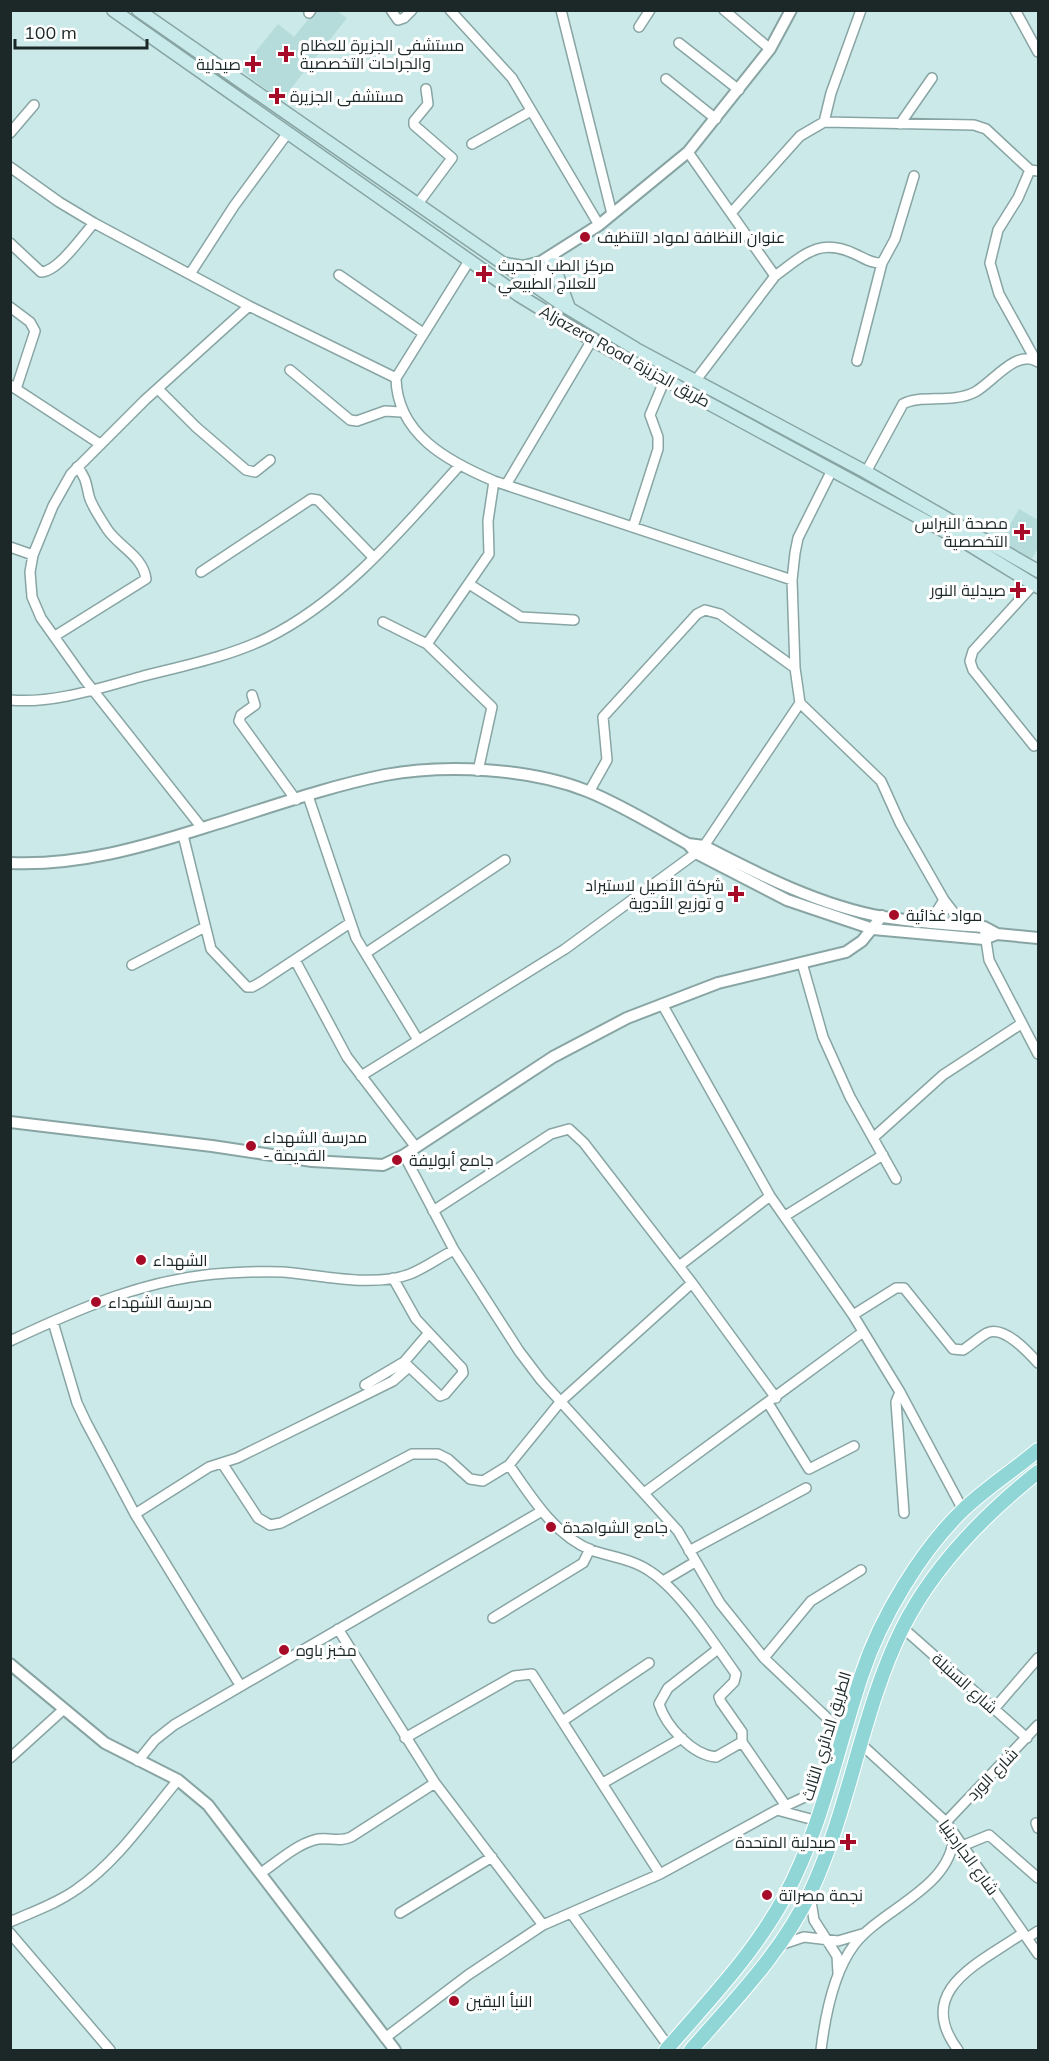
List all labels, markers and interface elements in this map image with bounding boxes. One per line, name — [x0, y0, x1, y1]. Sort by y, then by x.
scale bar — [15, 12, 147, 50]
text: 100 m — [24, 21, 77, 44]
place label: مستشفى الجزيرة للعظام والجراحات التخصصية — [300, 35, 464, 73]
marker: مستشفى الجزيرة للعظام والجراحات التخصصية — [277, 45, 295, 63]
place label: صيدلية — [196, 54, 241, 74]
marker: صيدلية — [246, 57, 260, 71]
place label: مستشفى الجزيرة — [290, 86, 404, 107]
marker: مستشفى الجزيرة — [268, 87, 286, 105]
place label: عنوان النظافة لمواد التنظيف — [597, 227, 785, 248]
marker: عنوان النظافة لمواد التنظيف — [578, 230, 592, 244]
place label: مركز الطب الحديث للعلاج الطبيعي — [498, 255, 614, 297]
marker: مركز الطب الحديث للعلاج الطبيعي — [475, 265, 493, 283]
street label: Aljazera Road طريق الجزيزة — [536, 301, 714, 412]
place label: مصحة النبراس التخصصية — [914, 513, 1008, 551]
marker: مصحة النبراس التخصصية — [1013, 523, 1031, 541]
place label: صيدلية النور — [929, 580, 1006, 600]
marker: صيدلية النور — [1011, 583, 1025, 597]
place label: شركة الأصيل لاستيراد و توزيع الأدوية — [585, 875, 724, 915]
marker: شركة الأصيل لاستيراد و توزيع الأدوية — [729, 887, 743, 901]
place label: مواد غذائية — [906, 905, 982, 925]
marker: مواد غذائية — [887, 908, 901, 922]
place label: مدرسة الشهداء - القديمة — [263, 1127, 367, 1165]
marker: مدرسة الشهداء - القديمة — [244, 1139, 258, 1153]
place label: جامع أبوليفة — [409, 1150, 494, 1172]
marker: جامع أبوليفة — [390, 1153, 404, 1167]
place label: الشهداء — [153, 1250, 208, 1271]
marker: الشهداء — [134, 1253, 148, 1267]
place label: مدرسة الشهداء — [108, 1292, 212, 1313]
marker: مدرسة الشهداء — [89, 1295, 103, 1309]
place label: جامع الشواهدة — [563, 1517, 668, 1539]
marker: جامع الشواهدة — [544, 1520, 558, 1534]
place label: مخبز باوه — [296, 1640, 357, 1660]
marker: مخبز باوه — [277, 1643, 291, 1657]
street label: شارع السنبلة — [927, 1648, 1002, 1719]
street label: الطريق الدائري الثالث — [797, 1669, 859, 1804]
street label: شارع الورد — [962, 1744, 1023, 1806]
street label: شارع الجاردينيا — [933, 1815, 1003, 1900]
place label: صيدلية المتحدة — [735, 1832, 836, 1852]
marker: صيدلية المتحدة — [841, 1835, 855, 1849]
place label: نجمة مصراتة — [779, 1885, 863, 1905]
marker: نجمة مصراتة — [760, 1888, 774, 1902]
place label: النبأ اليقين — [466, 1991, 533, 2012]
marker: النبأ اليقين — [447, 1994, 461, 2008]

